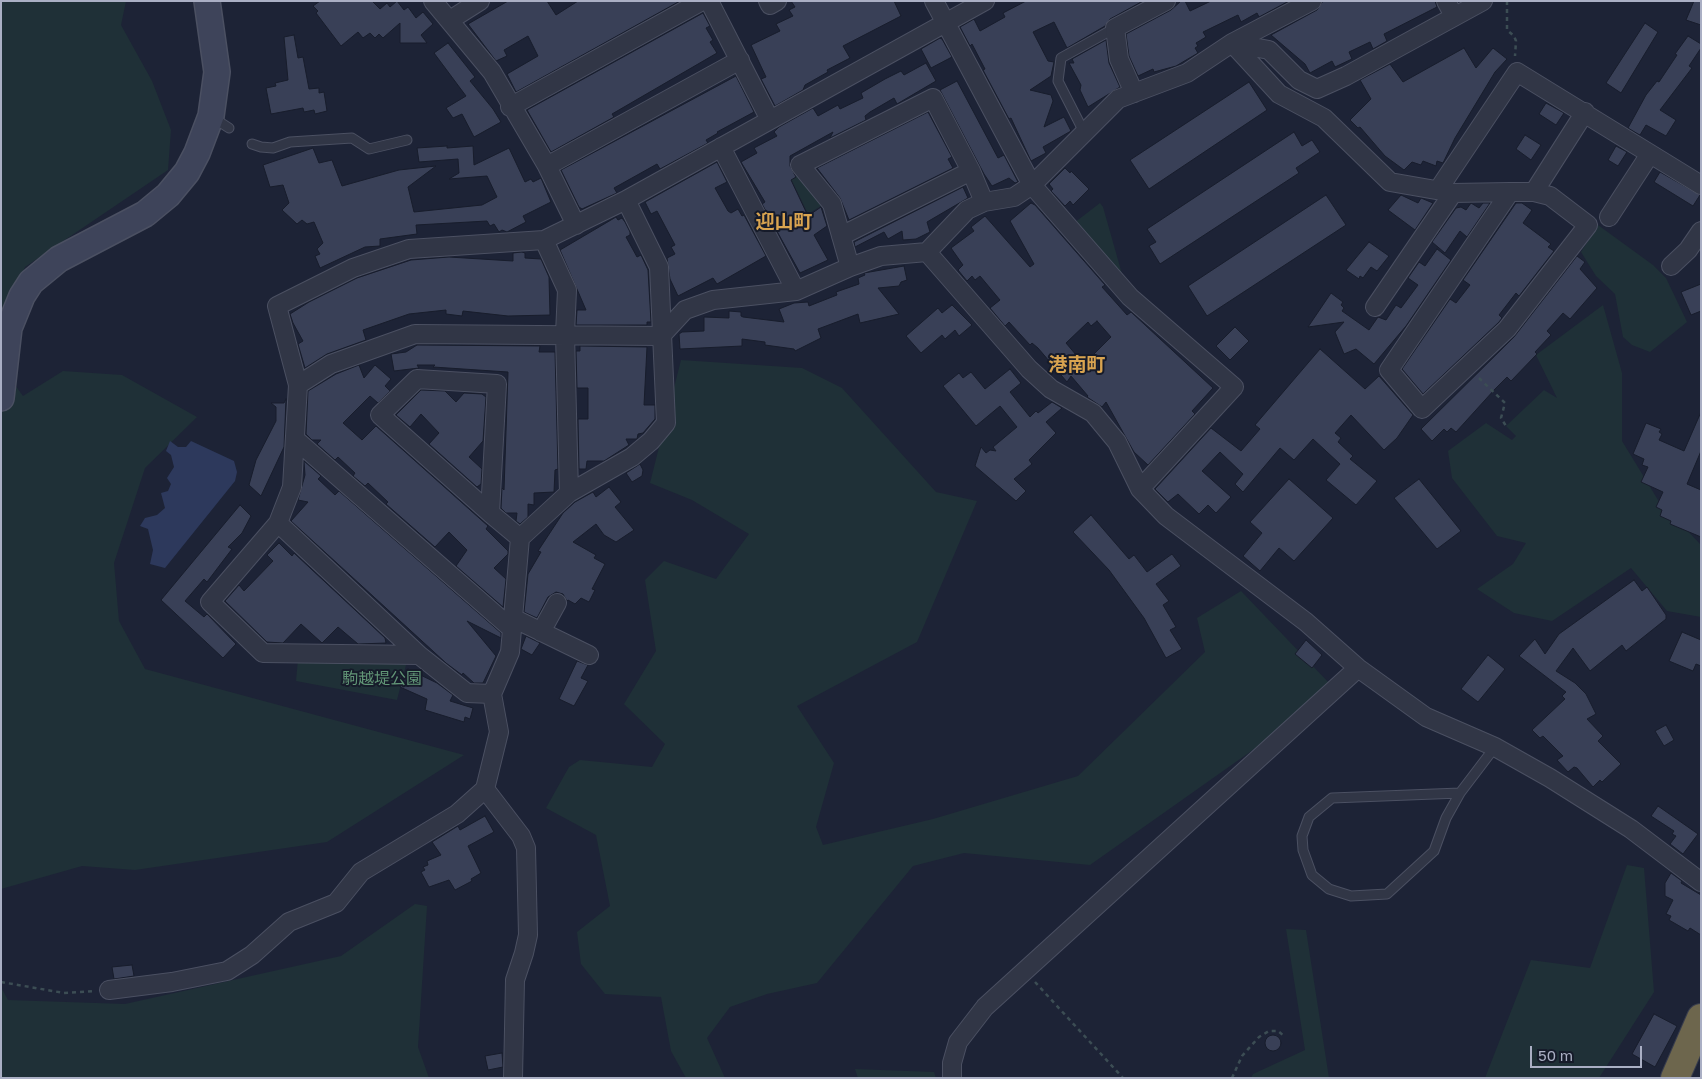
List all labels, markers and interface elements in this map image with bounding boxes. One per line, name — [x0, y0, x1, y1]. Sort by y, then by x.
district label: 迎山町 — [756, 211, 812, 233]
district label: 港南町 — [1049, 354, 1105, 376]
park label: 駒越堤公園 — [342, 669, 422, 689]
scale bar — [1532, 1036, 1644, 1068]
text: 50 m — [1538, 1046, 1573, 1064]

